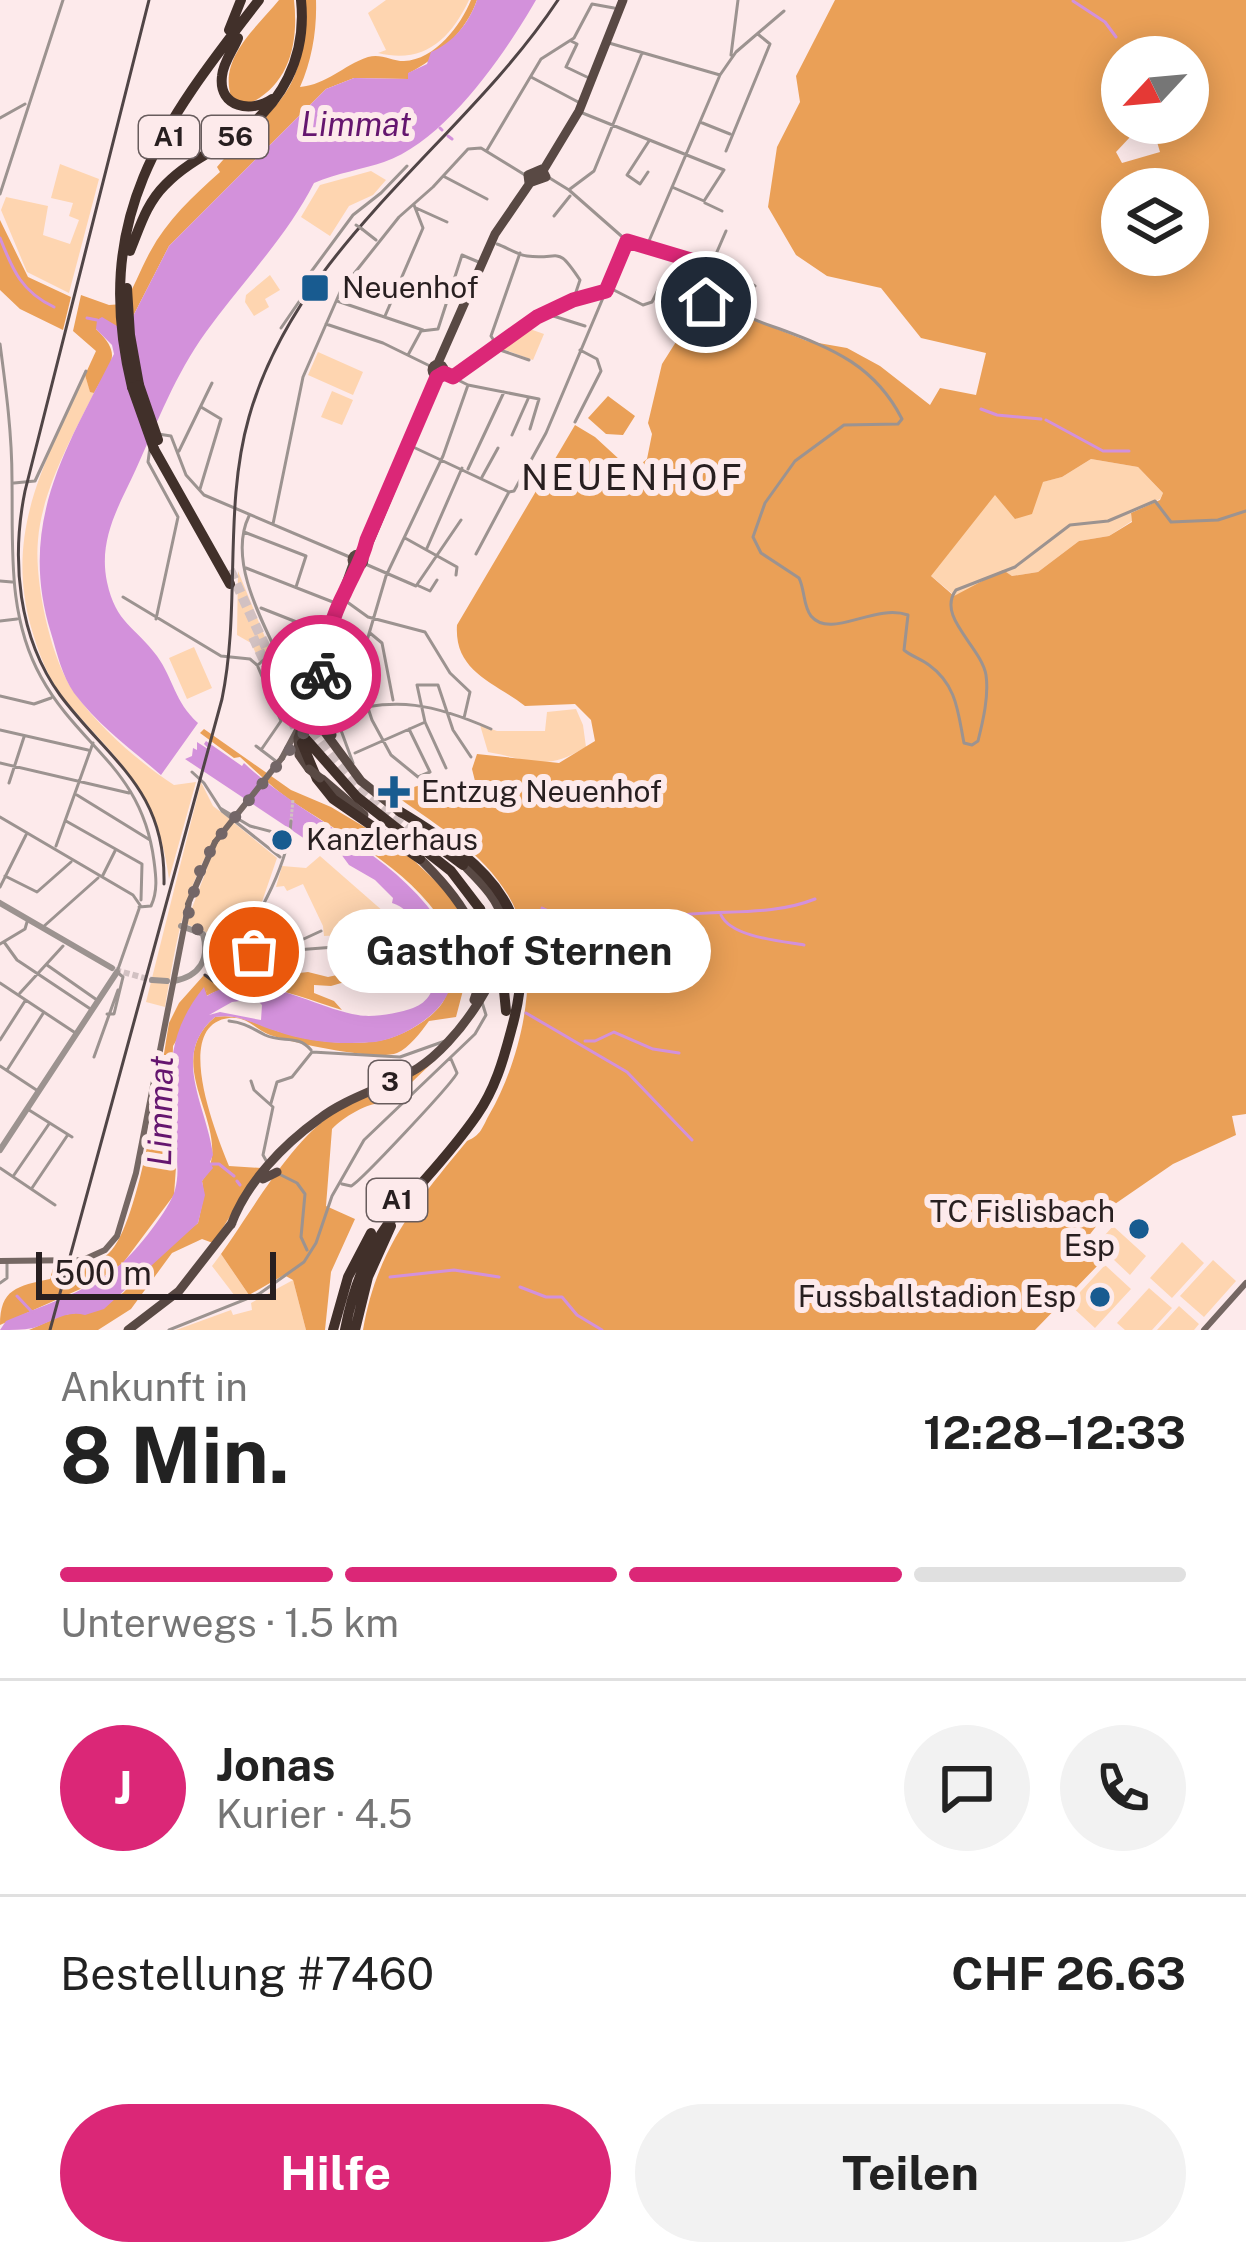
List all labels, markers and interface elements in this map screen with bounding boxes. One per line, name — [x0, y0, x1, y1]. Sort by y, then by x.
north arrow — [1101, 36, 1209, 144]
map controls — [1101, 36, 1209, 276]
water label: Limmat — [301, 105, 412, 143]
road number: A1 — [139, 116, 199, 158]
road number: 56 — [202, 116, 268, 158]
button: layers — [1101, 168, 1209, 276]
pin — [655, 251, 757, 353]
place label: Neuenhof — [342, 269, 479, 305]
icon: home — [673, 269, 739, 335]
marker: Neuenhof — [299, 272, 331, 304]
district label: NEUENHOF — [521, 456, 745, 498]
courier — [261, 615, 381, 735]
icon: bike — [288, 642, 354, 708]
place label: Entzug Neuenhof — [421, 773, 662, 809]
marker: Entzug Neuenhof — [378, 776, 410, 808]
place label: Kanzlerhaus — [306, 821, 478, 857]
marker: Kanzlerhaus — [269, 827, 295, 853]
pin — [203, 901, 305, 1003]
callout: Gasthof Sternen — [326, 910, 710, 994]
icon: bag — [221, 919, 287, 985]
text: Gasthof Sternen — [366, 928, 672, 974]
water label: Limmat — [140, 1055, 180, 1167]
road number: 3 — [369, 1061, 411, 1103]
road number: A1 — [367, 1179, 427, 1221]
place label: TC Fislisbach Esp — [930, 1193, 1115, 1263]
marker: TC Fislisbach Esp — [1126, 1216, 1152, 1242]
scale bar — [36, 1246, 276, 1299]
text: 500 m — [54, 1254, 152, 1292]
place label: Fussballstadion Esp — [798, 1278, 1076, 1314]
marker: Fussballstadion Esp — [1087, 1284, 1113, 1310]
text: Ankunft in — [60, 1364, 248, 1410]
text: 12:28–12:33 — [923, 1406, 1186, 1459]
text: 8 Min. — [60, 1409, 290, 1501]
text: Unterwegs · 1.5 km — [60, 1600, 399, 1646]
button: chat — [904, 1725, 1030, 1851]
button: phone — [1060, 1725, 1186, 1851]
text: Jonas — [216, 1738, 336, 1791]
text: J — [114, 1761, 132, 1814]
text: Kurier · 4.5 — [216, 1791, 412, 1837]
text: Bestellung #7460 — [60, 1947, 434, 2000]
text: CHF 26.63 — [951, 1947, 1186, 2000]
button: Hilfe — [60, 2104, 611, 2242]
button: Teilen — [635, 2104, 1186, 2242]

